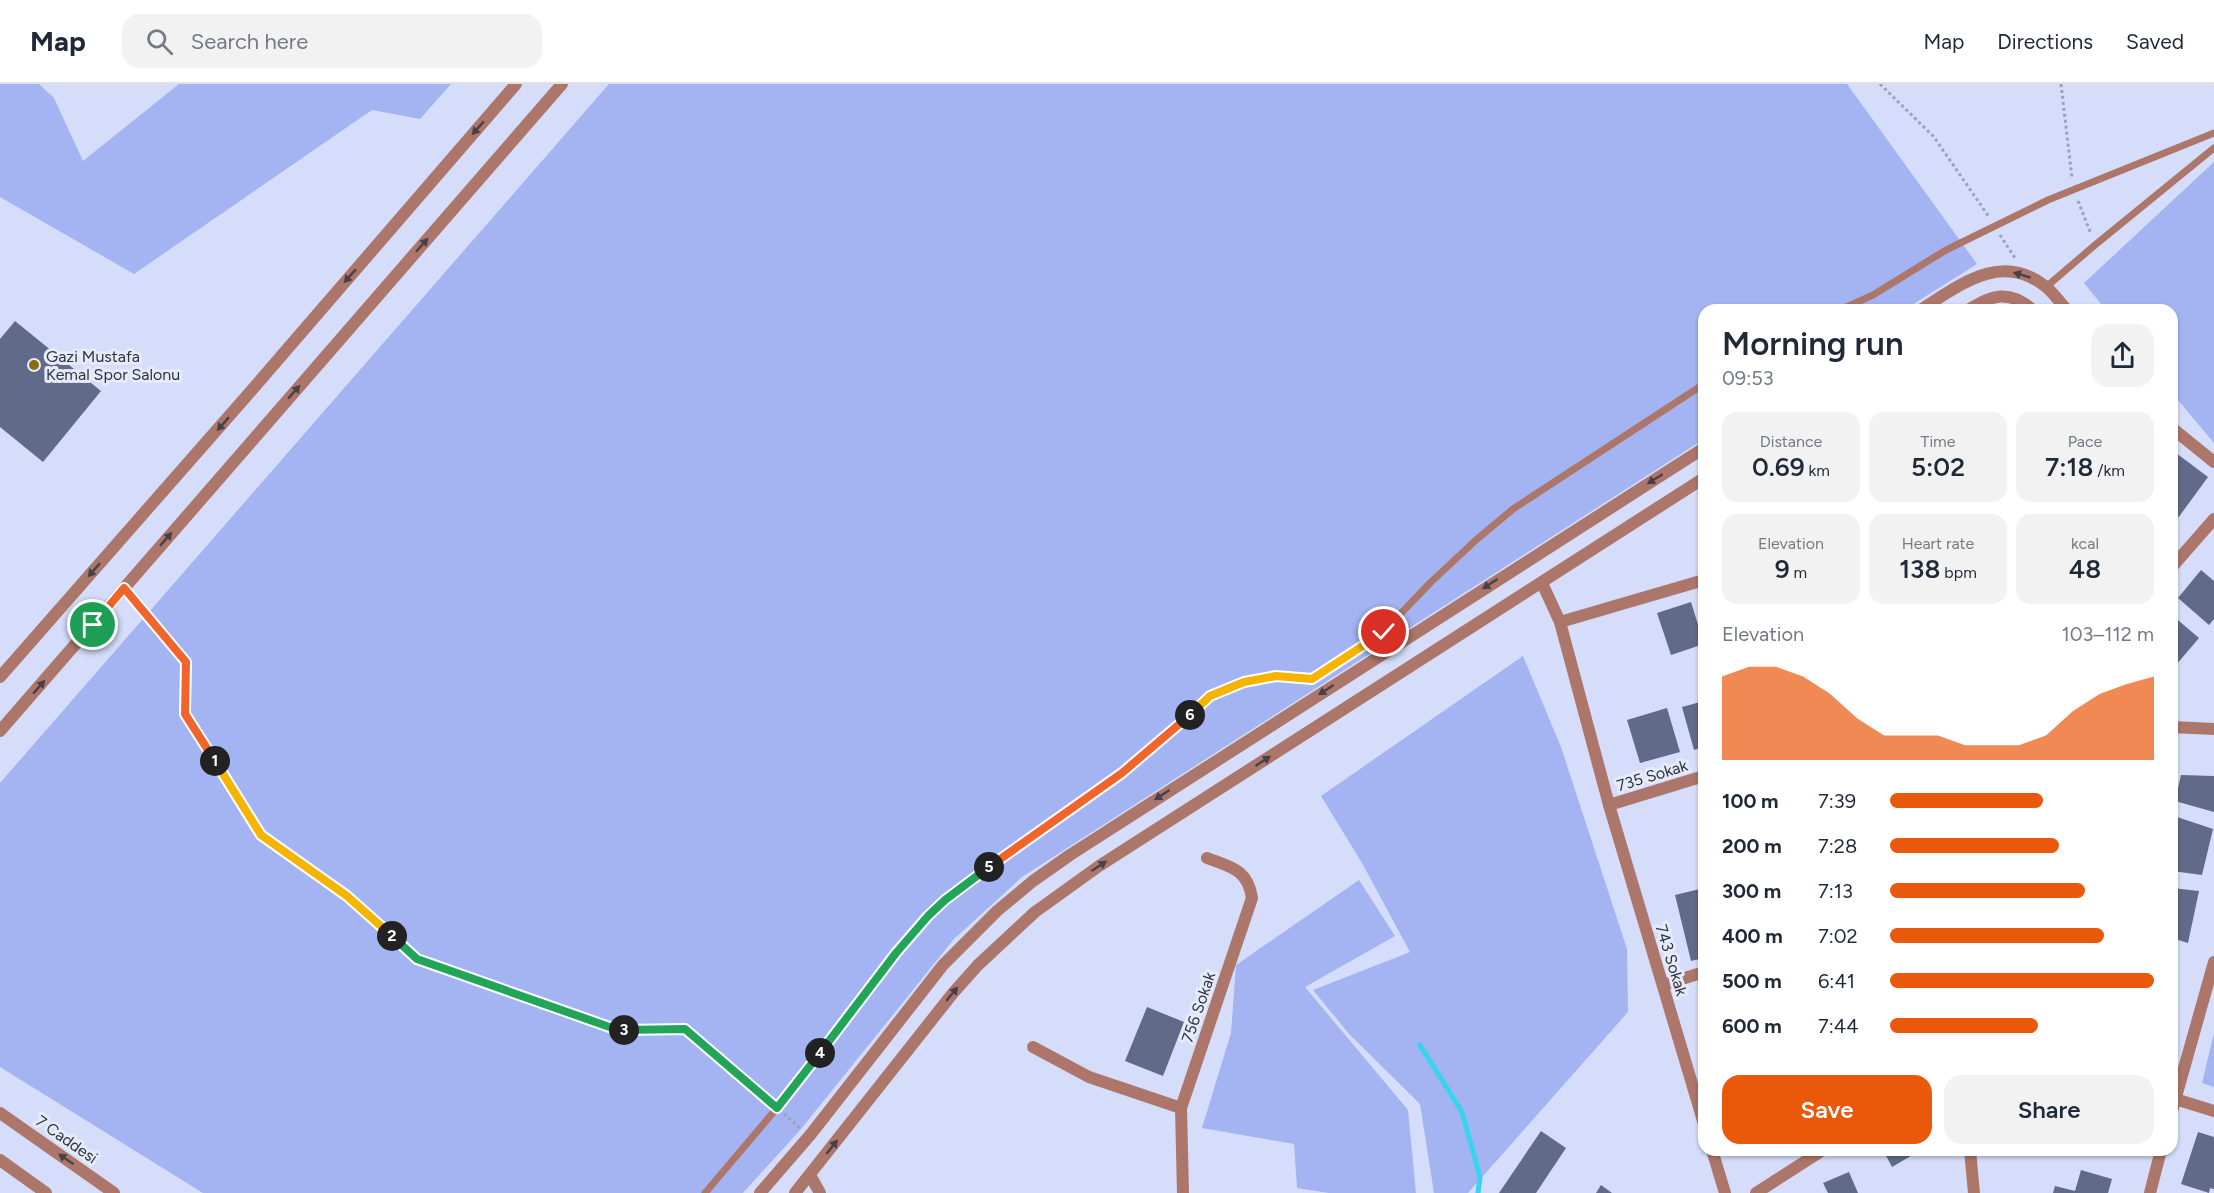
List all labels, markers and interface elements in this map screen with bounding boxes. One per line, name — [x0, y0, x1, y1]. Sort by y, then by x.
search box — [122, 14, 542, 68]
text: Map — [30, 24, 86, 58]
icon: search — [143, 25, 176, 58]
text: Search here — [191, 28, 308, 55]
text: Map — [1923, 29, 1964, 54]
text: Directions — [1997, 29, 2093, 54]
text: Saved — [2126, 29, 2184, 54]
one-way arrow — [471, 120, 484, 136]
one-way arrow — [415, 238, 428, 253]
one-way arrow — [344, 268, 357, 283]
one-way arrow — [2013, 270, 2031, 279]
text: Morning run — [1722, 324, 1904, 363]
button: share — [2091, 324, 2154, 387]
place label: Gazi Mustafa Kemal Spor Salonu — [46, 347, 180, 384]
marker: Gazi Mustafa Kemal Spor Salonu — [27, 358, 41, 372]
text: 09:53 — [1722, 366, 1774, 390]
one-way arrow — [287, 385, 300, 400]
one-way arrow — [216, 416, 230, 431]
text: Distance — [1760, 432, 1822, 451]
text: Time — [1921, 432, 1955, 451]
text: Pace — [2068, 432, 2102, 451]
text: 0.69 — [1752, 451, 1805, 483]
text: 5:02 — [1911, 451, 1965, 483]
text: 7:18 — [2045, 451, 2093, 483]
text: km — [1805, 461, 1830, 480]
text: /km — [2093, 461, 2125, 480]
one-way arrow — [1646, 474, 1663, 485]
one-way arrow — [159, 532, 173, 547]
text: Elevation — [1758, 534, 1824, 553]
text: Heart rate — [1902, 534, 1974, 553]
text: kcal — [2071, 534, 2099, 553]
text: 9 — [1775, 553, 1790, 585]
text: 138 — [1899, 553, 1940, 585]
text: 48 — [2069, 553, 2101, 585]
one-way arrow — [88, 562, 101, 577]
text: m — [1790, 563, 1807, 582]
text: bpm — [1940, 563, 1977, 582]
one-way arrow — [1482, 578, 1498, 589]
pin — [67, 599, 118, 650]
pin — [1358, 606, 1409, 657]
icon: arrive — [76, 608, 109, 641]
icon: check — [1367, 615, 1400, 648]
text: Elevation — [1722, 622, 1804, 646]
text: 103–112 m — [2061, 622, 2154, 646]
one-way arrow — [32, 680, 45, 695]
one-way arrow — [1318, 684, 1335, 695]
pin: 6 — [1175, 700, 1205, 730]
text: 6 — [1185, 705, 1195, 724]
pin: 1 — [200, 746, 230, 776]
text: 1 — [212, 751, 218, 770]
one-way arrow — [1255, 756, 1271, 767]
street label: 735 Sokak — [1614, 756, 1690, 795]
text: 100 m — [1722, 789, 1779, 813]
text: 7:39 — [1818, 789, 1856, 813]
one-way arrow — [1154, 790, 1171, 801]
text: 200 m — [1722, 834, 1782, 858]
text: 7:28 — [1818, 834, 1857, 858]
pin: 5 — [974, 852, 1004, 882]
text: 5 — [984, 857, 994, 876]
one-way arrow — [1091, 861, 1107, 872]
text: 300 m — [1722, 879, 1781, 903]
text: 7:13 — [1818, 879, 1853, 903]
pin: 2 — [377, 921, 407, 951]
street label: 743 Sokak — [1652, 922, 1691, 998]
text: 400 m — [1722, 924, 1783, 948]
text: 7:02 — [1818, 924, 1858, 948]
text: 2 — [387, 926, 397, 945]
street label: 756 Sokak — [1178, 969, 1219, 1045]
text: 500 m — [1722, 969, 1782, 993]
text: 6:41 — [1818, 969, 1855, 993]
one-way arrow — [945, 987, 958, 1002]
text: 600 m — [1722, 1014, 1782, 1038]
text: 7:44 — [1818, 1014, 1859, 1038]
pin: 3 — [609, 1015, 639, 1045]
text: 3 — [620, 1020, 628, 1039]
pin: 4 — [805, 1038, 835, 1068]
text: 4 — [815, 1043, 825, 1062]
button: Save — [1722, 1075, 1932, 1144]
button: Share — [1944, 1075, 2154, 1144]
street label: 7 Caddesi — [32, 1111, 101, 1168]
one-way arrow — [825, 1140, 837, 1155]
one-way arrow — [59, 1153, 75, 1165]

